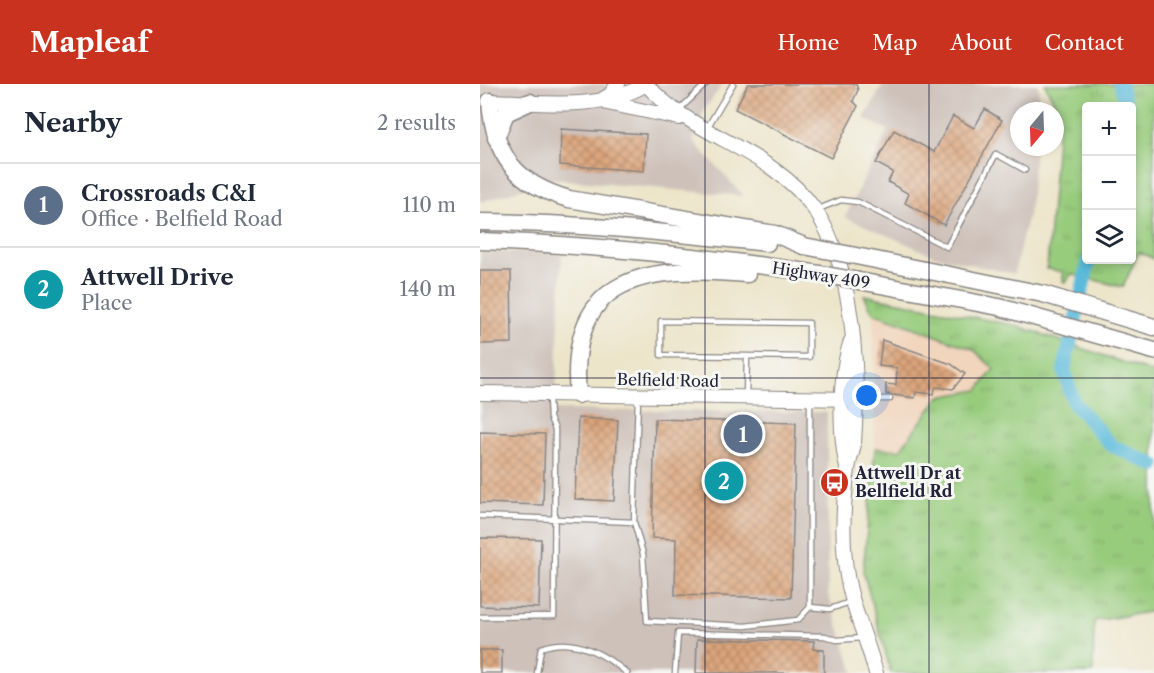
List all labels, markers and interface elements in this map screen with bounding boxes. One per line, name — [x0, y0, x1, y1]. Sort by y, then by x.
text: Mapleaf — [30, 25, 149, 59]
text: Home — [778, 30, 839, 55]
text: Map — [872, 30, 917, 55]
text: About — [950, 30, 1012, 55]
text: Contact — [1045, 30, 1124, 55]
north arrow — [1010, 102, 1064, 156]
map controls — [1082, 102, 1136, 264]
button: + — [1082, 102, 1136, 156]
text: Nearby — [24, 107, 122, 139]
text: 2 results — [377, 111, 456, 135]
button: − — [1082, 156, 1136, 210]
text: Crossroads C&I — [81, 180, 256, 207]
text: 1 — [39, 193, 48, 217]
text: 110 m — [403, 193, 456, 217]
text: Office · Belfield Road — [81, 207, 283, 231]
button: layers — [1082, 210, 1136, 264]
street label: Highway 409 — [771, 257, 871, 293]
text: Attwell Drive — [81, 264, 234, 291]
text: 2 — [38, 277, 49, 301]
text: 140 m — [399, 277, 456, 301]
text: Place — [81, 291, 132, 315]
street label: Belfield Road — [617, 369, 720, 391]
your location — [852, 381, 881, 410]
pin: 1 — [724, 412, 762, 456]
pin: 2 — [704, 458, 744, 504]
place label: Attwell Dr at Bellfield Rd — [854, 463, 962, 501]
bus stop icon: Attwell Dr at Bellfield Rd — [818, 466, 850, 498]

